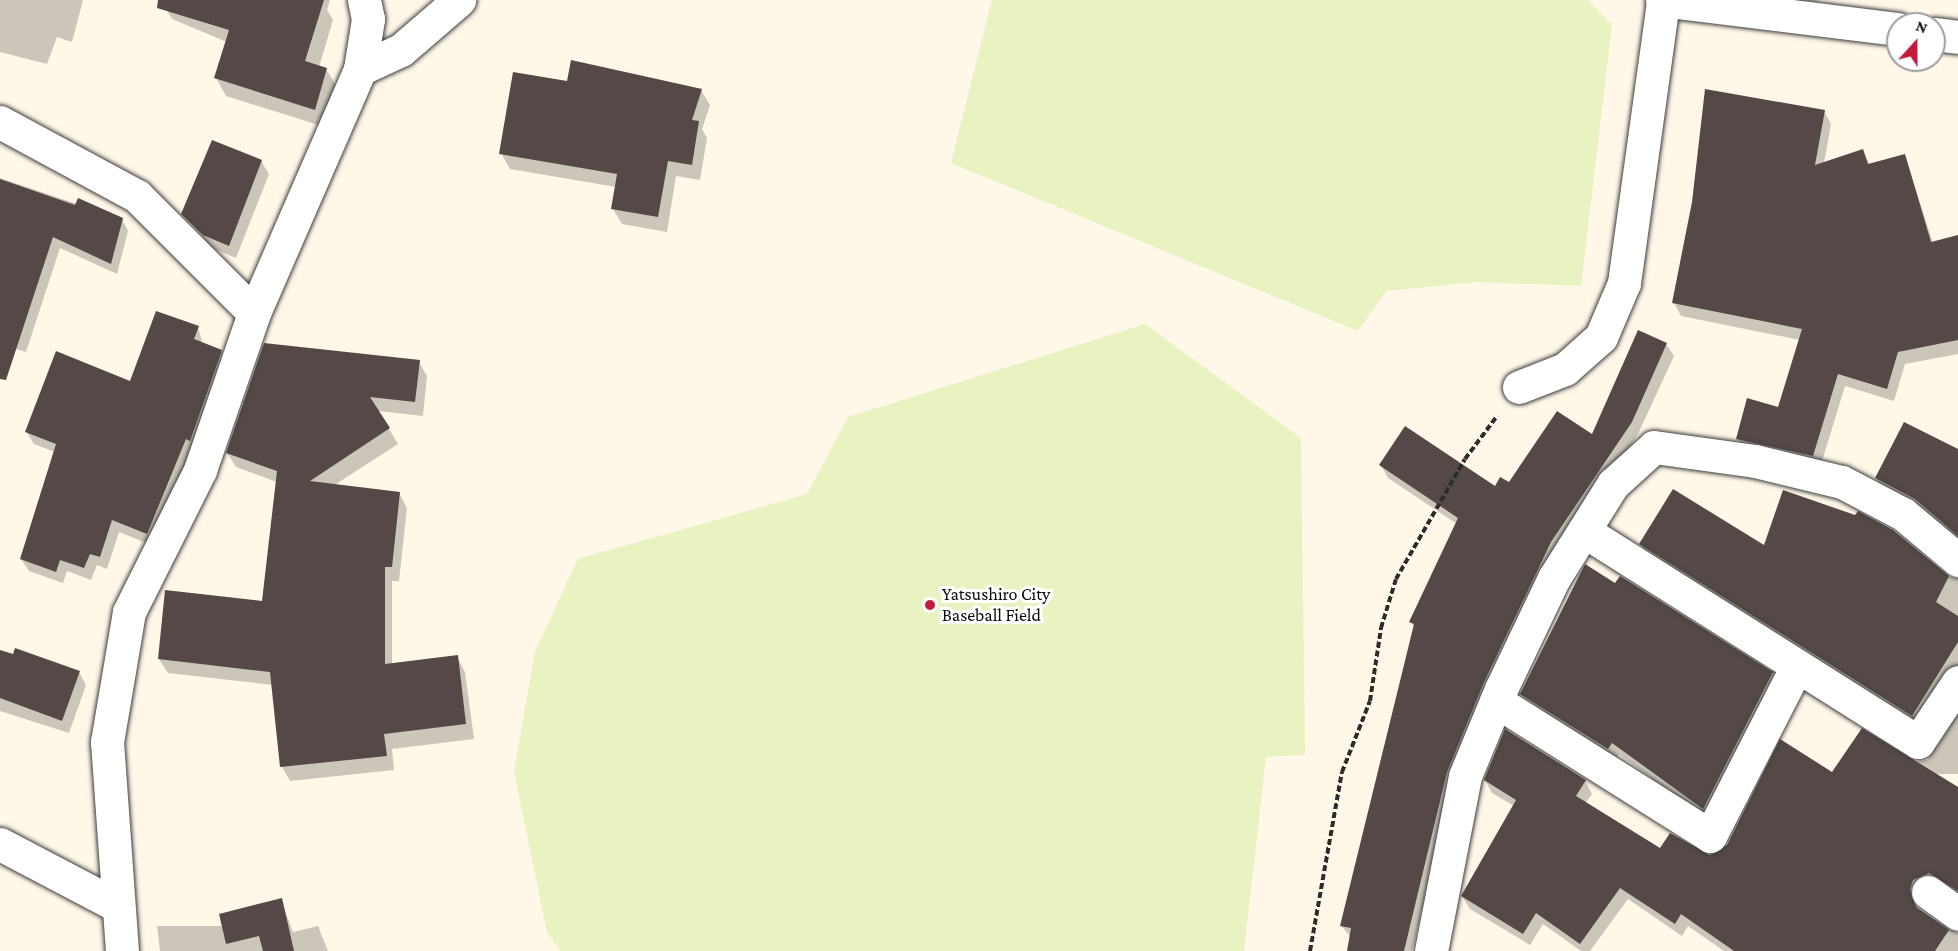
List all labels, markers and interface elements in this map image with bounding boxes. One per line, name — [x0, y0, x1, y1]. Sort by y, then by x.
north arrow — [1886, 12, 1946, 72]
text: N — [1914, 17, 1930, 36]
place label: Yatsushiro City Baseball Field — [942, 584, 1050, 626]
marker: Yatsushiro City Baseball Field — [923, 598, 937, 612]

